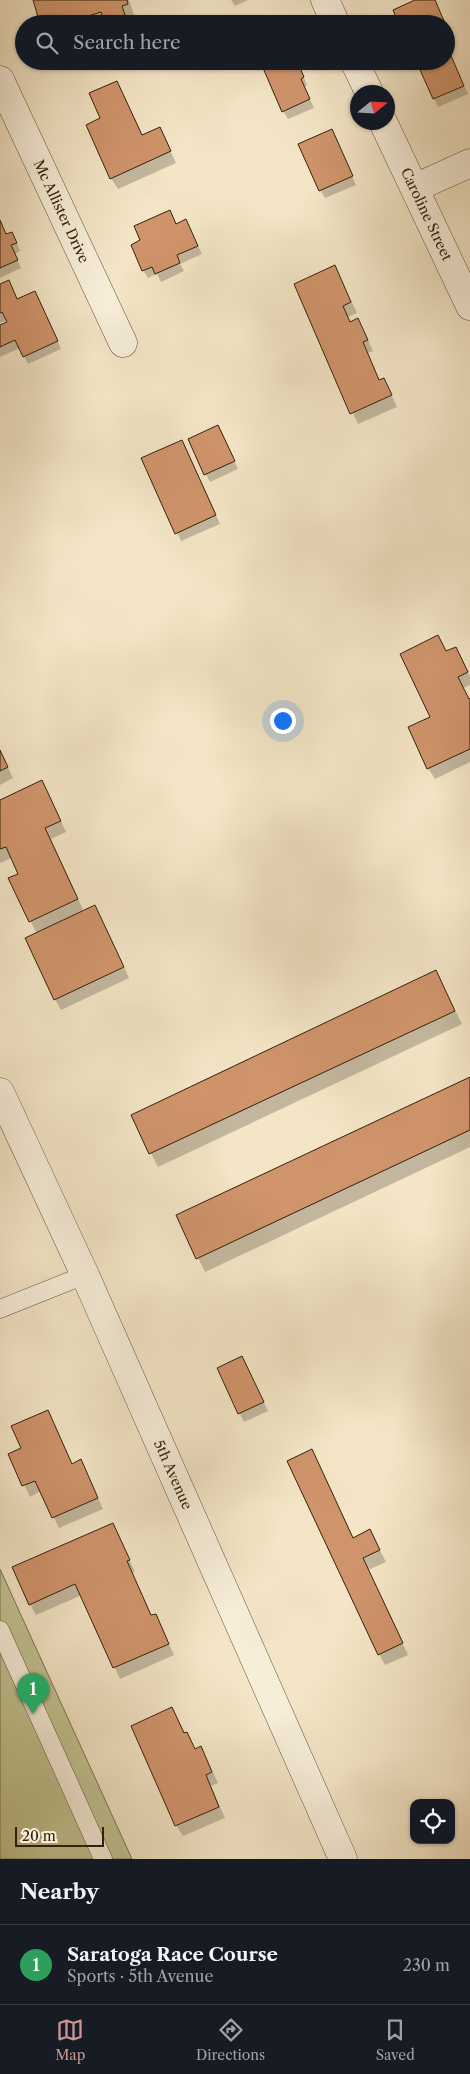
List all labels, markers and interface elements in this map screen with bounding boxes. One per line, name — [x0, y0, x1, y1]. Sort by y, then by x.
search box — [15, 15, 455, 70]
icon: search — [33, 29, 61, 57]
text: Search here — [73, 31, 181, 54]
north arrow — [350, 85, 395, 130]
street label: Mc Allister Drive — [30, 157, 93, 266]
street label: Caroline Street — [397, 165, 456, 264]
your location — [270, 708, 296, 734]
street label: 5th Avenue — [150, 1437, 196, 1512]
pin: 1 — [17, 1673, 49, 1714]
map controls — [410, 1799, 455, 1844]
button: locate — [410, 1799, 455, 1844]
scale bar — [15, 1824, 104, 1847]
text: 20 m — [22, 1827, 56, 1845]
text: Nearby — [20, 1879, 99, 1904]
text: Saratoga Race Course — [67, 1943, 278, 1966]
text: 1 — [32, 1955, 40, 1975]
text: 230 m — [403, 1955, 450, 1975]
text: Sports · 5th Avenue — [67, 1966, 213, 1986]
tab: Map — [55, 2016, 85, 2064]
tab: Directions — [196, 2016, 265, 2064]
tab: Saved — [376, 2016, 415, 2064]

